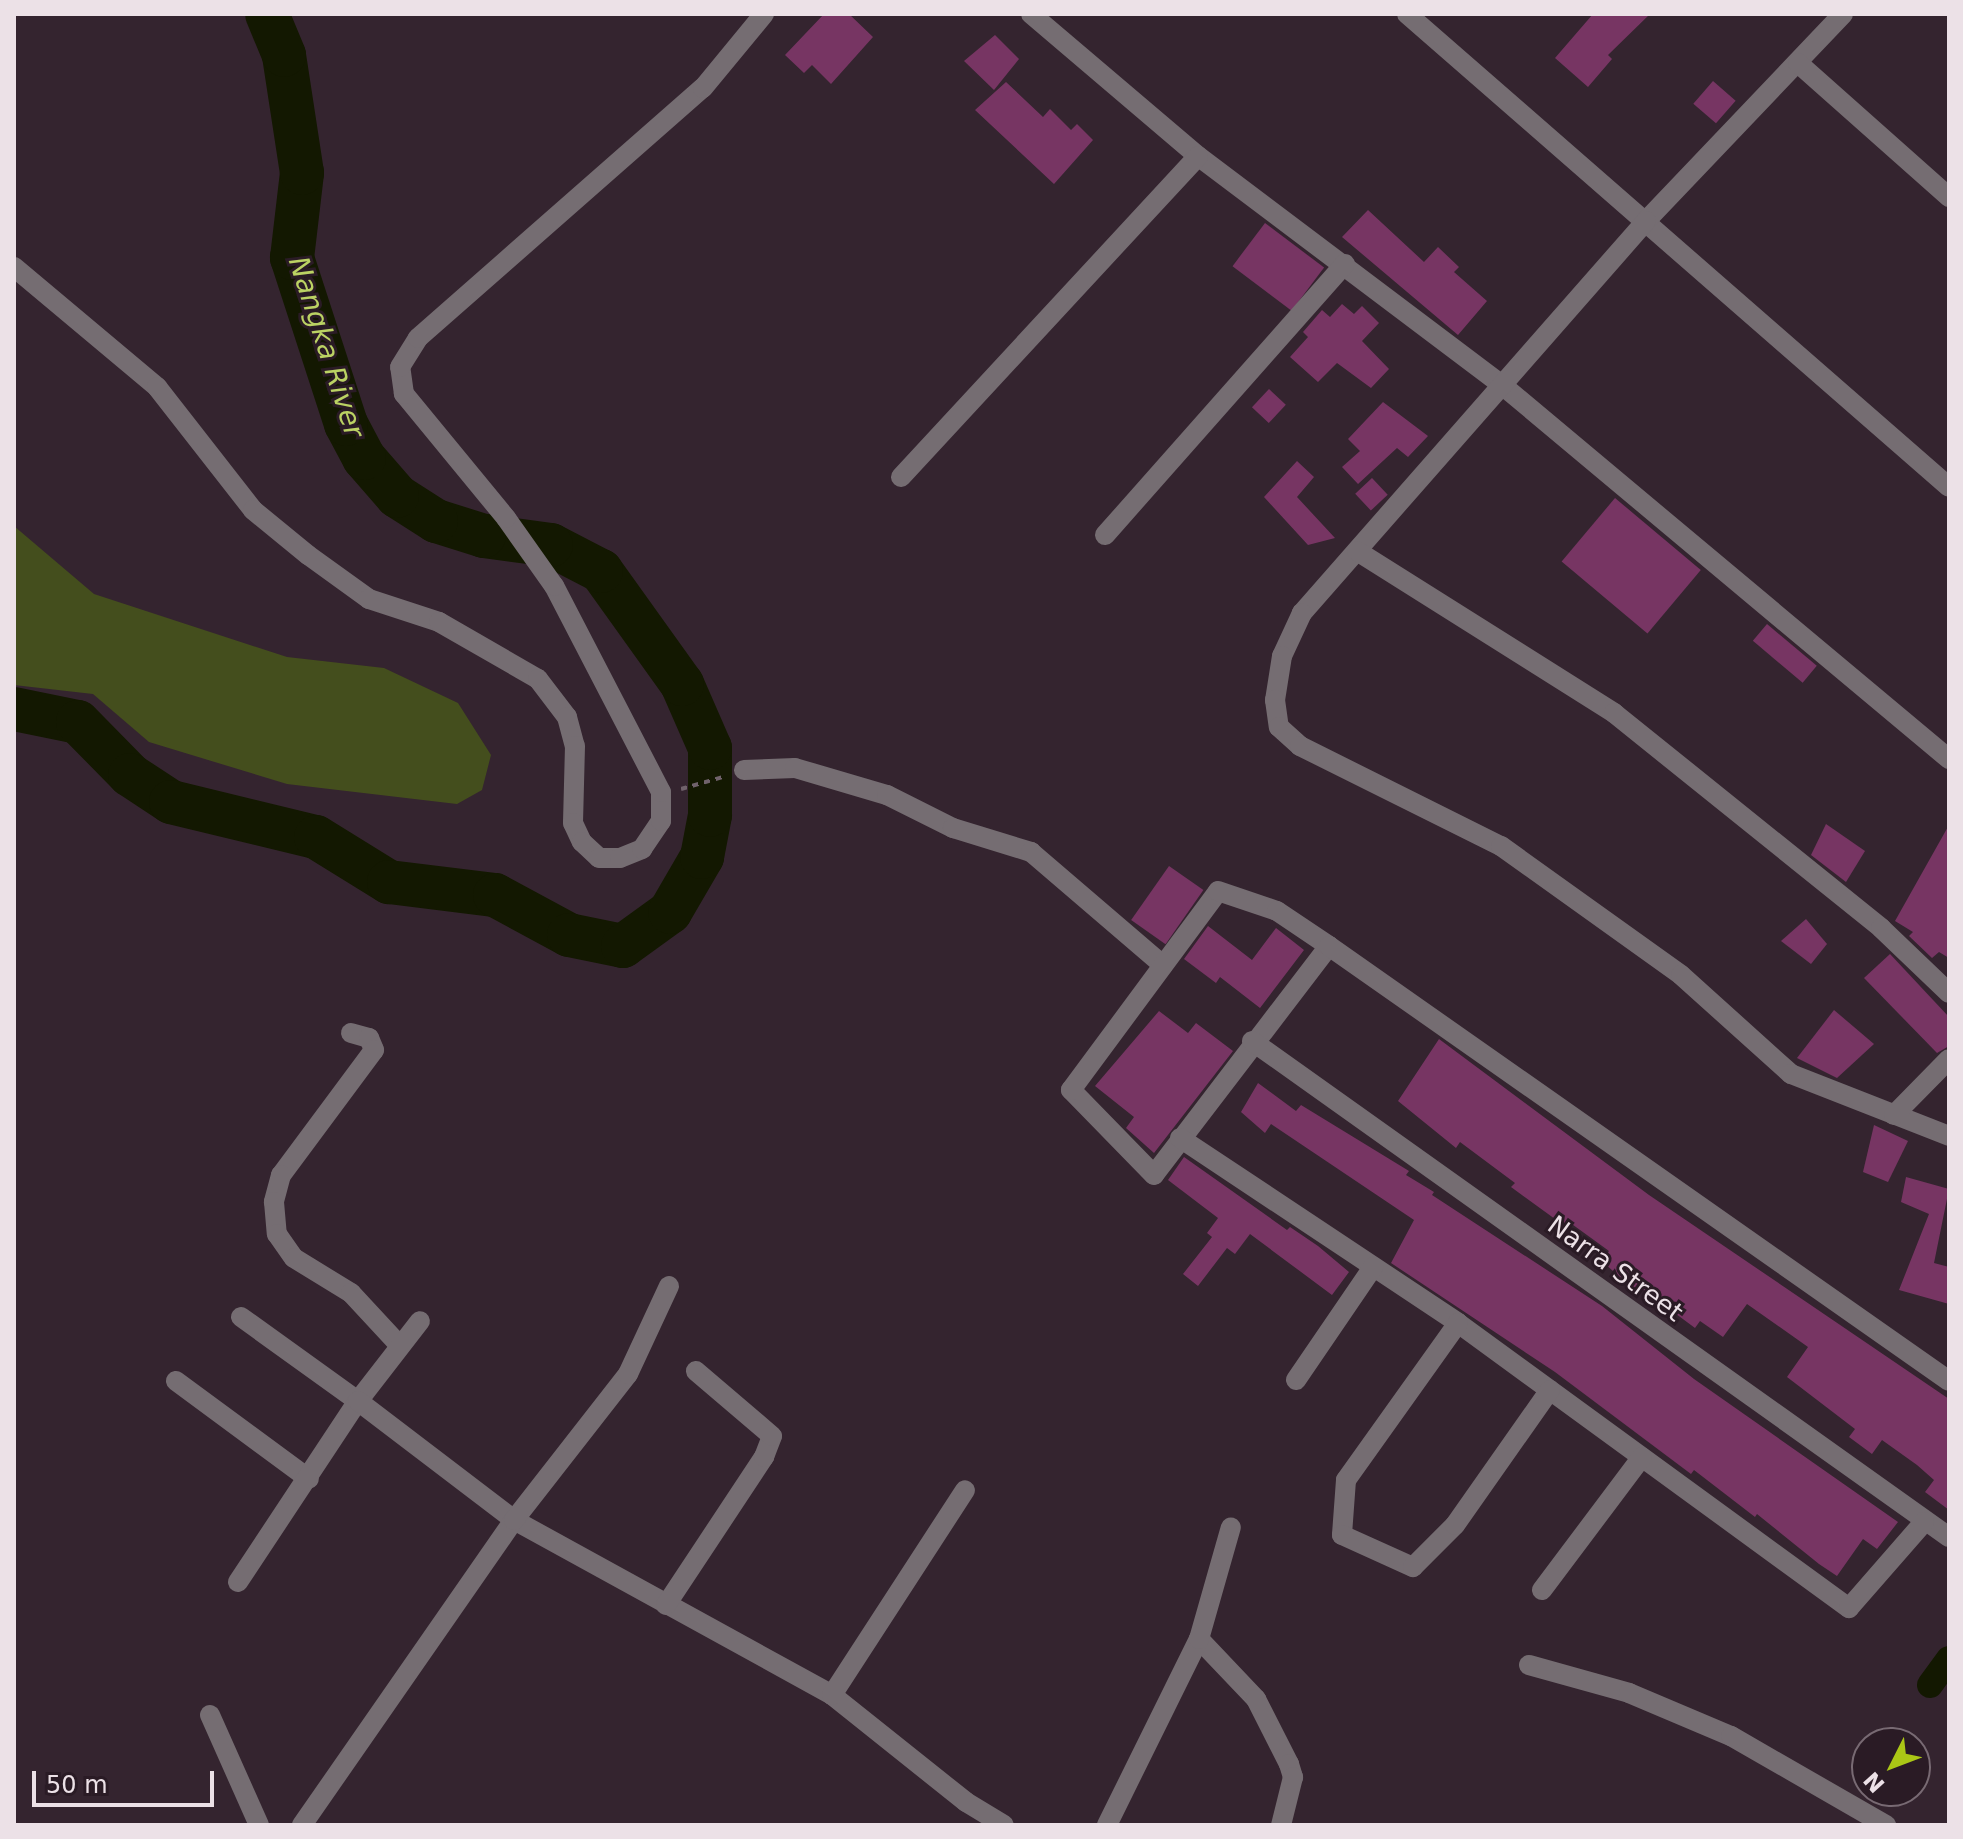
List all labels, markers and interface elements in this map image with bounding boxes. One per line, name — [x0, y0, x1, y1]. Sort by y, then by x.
water label: Nangka River — [281, 252, 371, 442]
street label: Narra Street — [1541, 1210, 1689, 1328]
north arrow — [1851, 1727, 1931, 1807]
scale bar — [36, 1755, 218, 1805]
text: N — [1859, 1767, 1890, 1797]
text: 50 m — [46, 1771, 108, 1799]

